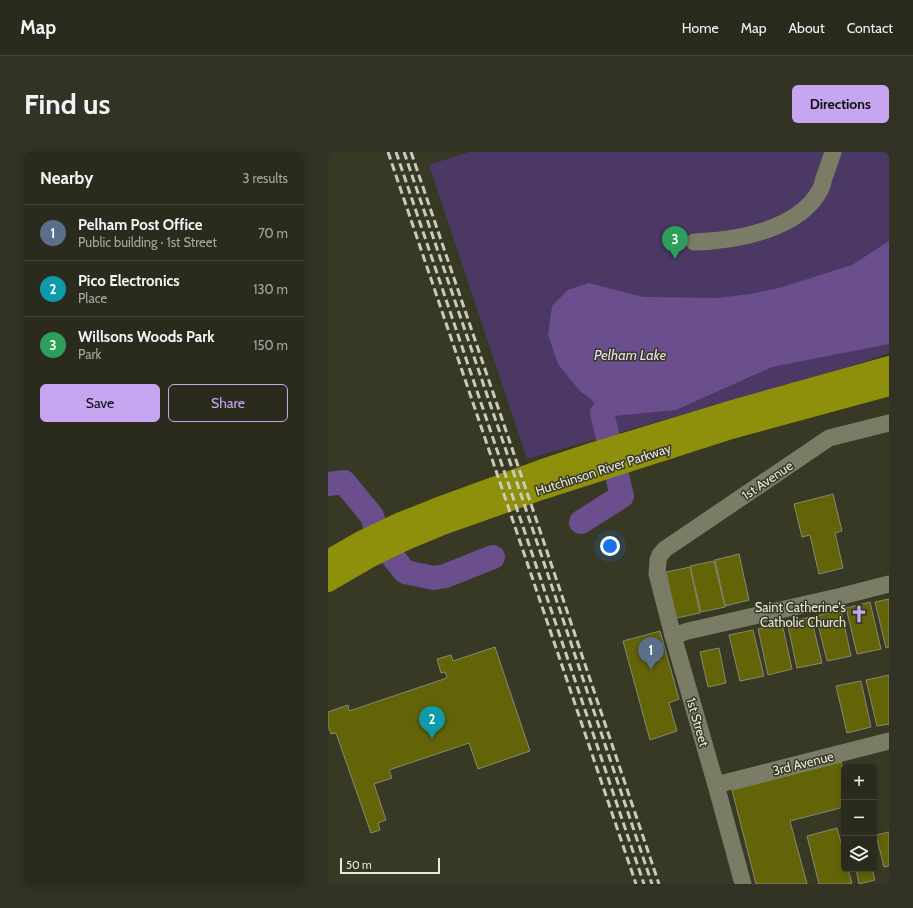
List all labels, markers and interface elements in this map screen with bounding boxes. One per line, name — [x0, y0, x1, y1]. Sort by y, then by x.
text: Map — [20, 16, 56, 39]
text: Home — [682, 19, 719, 37]
text: Map — [741, 19, 766, 37]
text: About — [788, 19, 825, 37]
text: Contact — [847, 19, 893, 37]
button: Directions — [792, 85, 889, 123]
text: Find us — [24, 87, 110, 121]
text: Nearby — [40, 168, 93, 188]
text: 3 results — [242, 170, 288, 186]
text: Pelham Post Office — [78, 216, 203, 234]
text: 1 — [51, 225, 55, 241]
text: 70 m — [258, 225, 288, 241]
pin: 3 — [662, 226, 688, 259]
text: Public building · 1st Street — [78, 234, 217, 250]
text: Pico Electronics — [78, 272, 180, 290]
text: 2 — [50, 281, 56, 297]
text: 130 m — [253, 281, 288, 297]
text: Place — [78, 290, 107, 306]
text: Willsons Woods Park — [78, 328, 214, 346]
text: 3 — [49, 337, 57, 353]
text: 150 m — [253, 337, 288, 353]
text: Park — [78, 346, 101, 362]
water label: Pelham Lake — [594, 346, 667, 364]
button: Save — [40, 384, 160, 422]
button: Share — [168, 384, 288, 422]
street label: Hutchinson River Parkway — [533, 439, 673, 499]
street label: 1st Avenue — [738, 457, 796, 503]
your location — [600, 536, 620, 556]
place label: Saint Catherine's Catholic Church — [755, 599, 847, 630]
church icon: Saint Catherine's Catholic Church — [849, 604, 869, 624]
pin: 1 — [638, 637, 664, 670]
street label: 1st Street — [683, 696, 713, 749]
pin: 2 — [419, 706, 445, 739]
street label: 3rd Avenue — [771, 748, 836, 778]
map controls — [841, 764, 877, 872]
button: + — [841, 764, 877, 800]
button: − — [841, 800, 877, 836]
button: layers — [841, 836, 877, 872]
scale bar — [340, 856, 440, 875]
text: 50 m — [346, 858, 372, 872]

